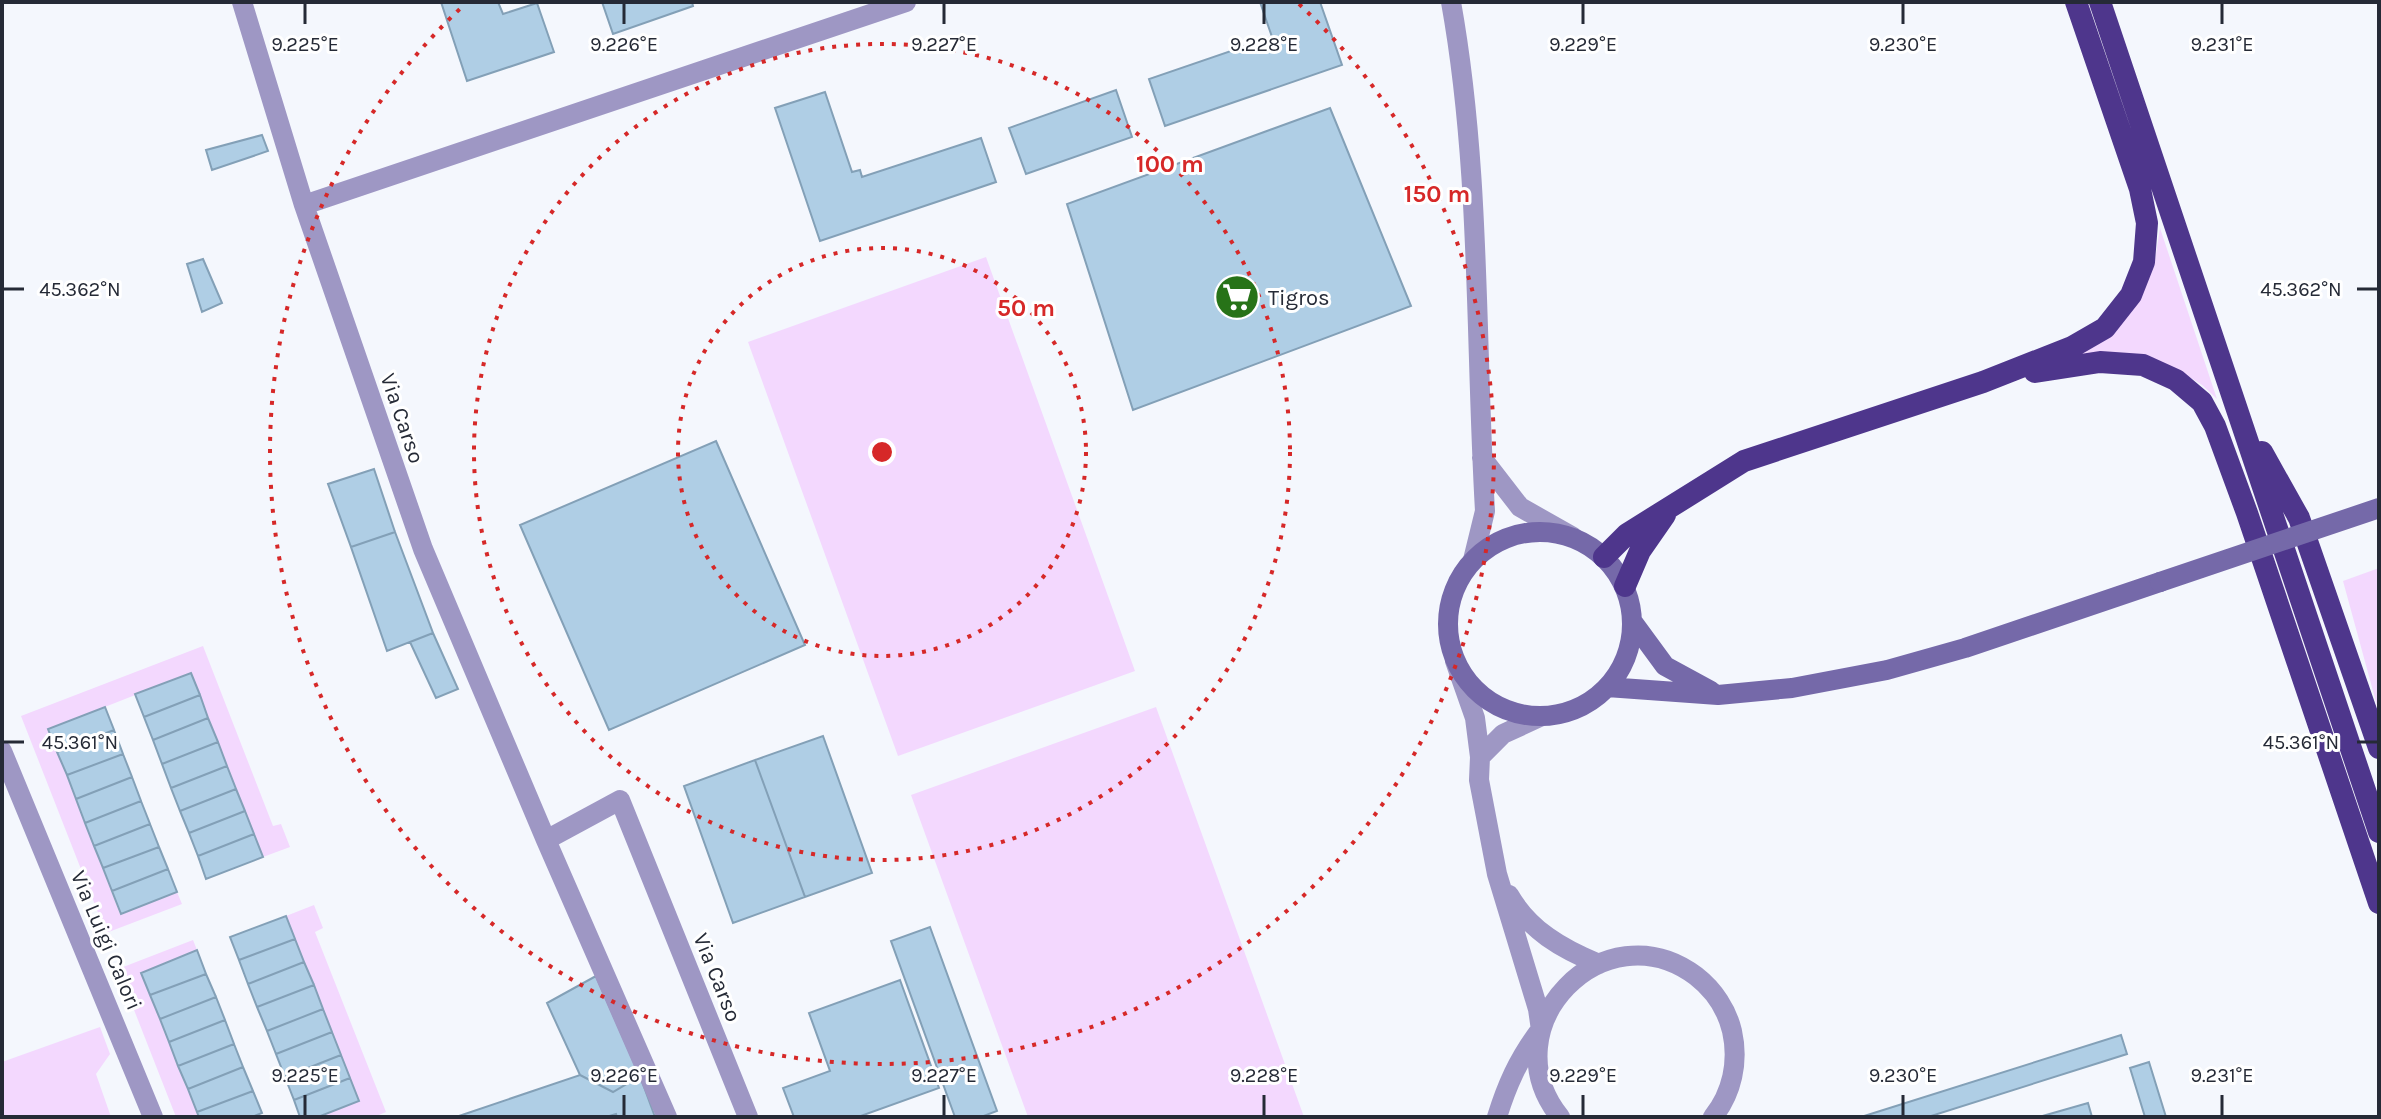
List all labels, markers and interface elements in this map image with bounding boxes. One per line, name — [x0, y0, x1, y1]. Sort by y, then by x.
text: 9.225°E — [271, 33, 339, 56]
text: 9.226°E — [590, 33, 658, 56]
text: 9.227°E — [911, 33, 977, 56]
text: 9.228°E — [1230, 33, 1298, 56]
text: 9.229°E — [1549, 33, 1617, 56]
text: 9.230°E — [1869, 33, 1937, 56]
text: 9.231°E — [2190, 33, 2254, 56]
text: 100 m — [1136, 150, 1204, 178]
text: 150 m — [1404, 180, 1470, 208]
supermarket icon: Tigros — [1213, 273, 1261, 321]
text: 45.362°N — [39, 278, 121, 301]
text: 45.362°N — [2260, 278, 2342, 301]
place label: Tigros — [1268, 285, 1330, 311]
text: 50 m — [997, 294, 1055, 322]
street label: Via Carso — [375, 370, 430, 467]
centre of rings — [868, 438, 896, 466]
text: 45.361°N — [42, 731, 118, 754]
text: 45.361°N — [2263, 731, 2339, 754]
street label: Via Luigi Calori — [65, 867, 147, 1014]
street label: Via Carso — [688, 929, 747, 1026]
text: 9.225°E — [271, 1064, 339, 1087]
text: 9.226°E — [590, 1064, 658, 1087]
text: 9.227°E — [911, 1064, 977, 1087]
text: 9.228°E — [1230, 1064, 1298, 1087]
text: 9.229°E — [1549, 1064, 1617, 1087]
text: 9.230°E — [1869, 1064, 1937, 1087]
text: 9.231°E — [2190, 1064, 2254, 1087]

